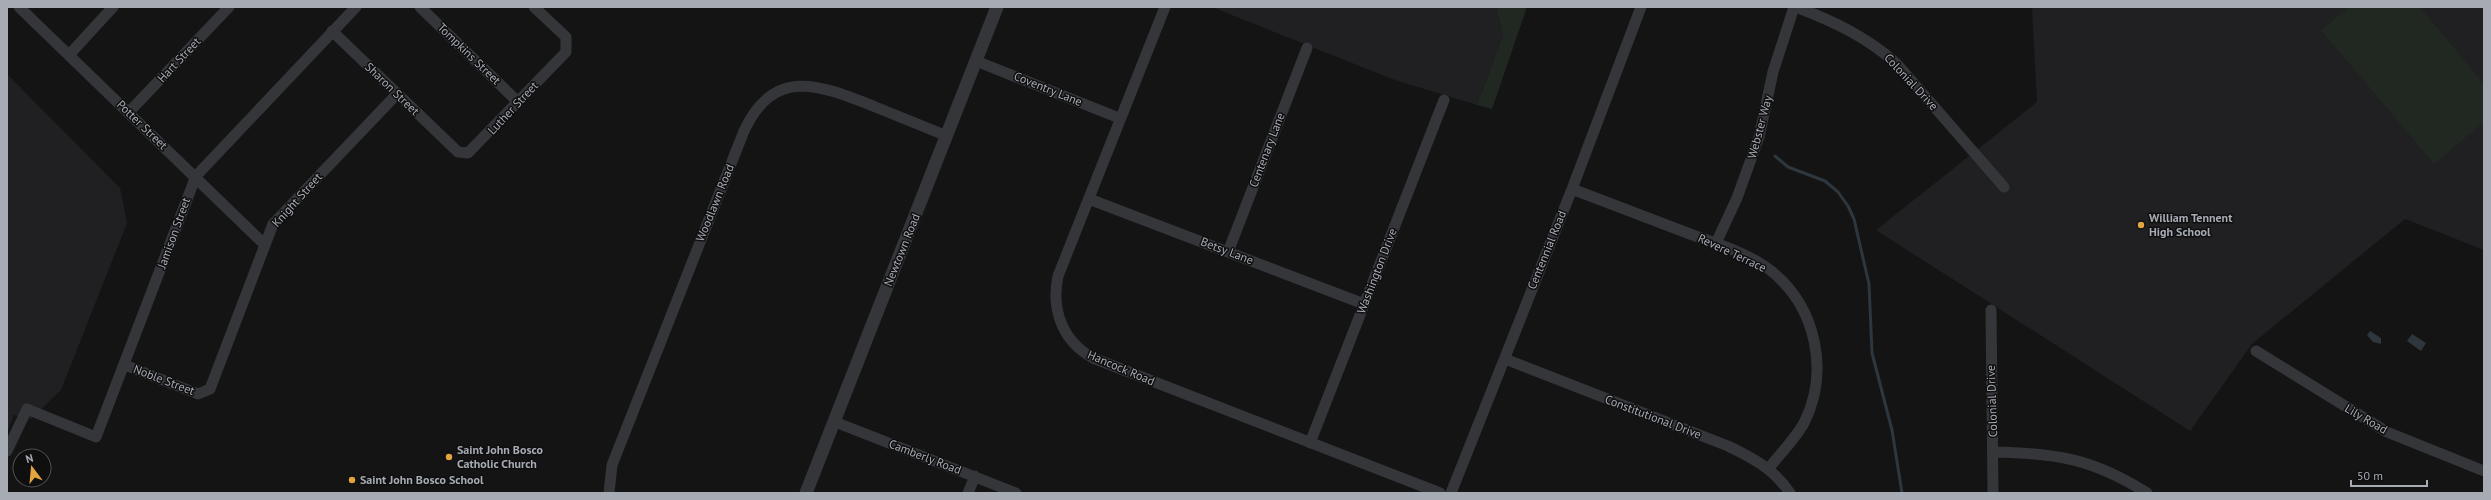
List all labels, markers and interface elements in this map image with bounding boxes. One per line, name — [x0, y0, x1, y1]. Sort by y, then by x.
street label: Tompkins Street — [435, 20, 504, 88]
street label: Hart Street — [154, 34, 203, 85]
street label: Colonial Drive — [1881, 50, 1941, 113]
street label: Sharon Street — [362, 59, 423, 118]
street label: Coventry Lane — [1012, 68, 1084, 109]
street label: Luther Street — [484, 78, 541, 137]
street label: Webster Way — [1744, 93, 1775, 160]
street label: Potter Street — [114, 97, 171, 153]
street label: Centenary Lane — [1245, 110, 1288, 189]
street label: Woodlawn Road — [692, 162, 737, 244]
street label: Knight Street — [268, 169, 325, 230]
street label: Jamison Street — [153, 195, 193, 271]
street label: Centennial Road — [1524, 208, 1569, 291]
place label: William Tennent High School — [2149, 210, 2233, 239]
street label: Newtown Road — [880, 211, 923, 288]
marker: William Tennent High School — [2136, 220, 2146, 230]
street label: Washington Drive — [1353, 226, 1400, 316]
street label: Revere Terrace — [1696, 230, 1769, 275]
street label: Betsy Lane — [1199, 234, 1256, 267]
street label: Hancock Road — [1085, 347, 1157, 388]
street label: Noble Street — [131, 361, 197, 398]
street label: Colonial Drive — [1983, 365, 2000, 437]
street label: Constitutional Drive — [1603, 391, 1704, 442]
street label: Lily Road — [2342, 400, 2390, 437]
street label: Camberly Road — [887, 436, 963, 477]
place label: Saint John Bosco Catholic Church — [457, 442, 543, 471]
north arrow — [12, 448, 52, 488]
text: N — [24, 451, 35, 466]
marker: Saint John Bosco Catholic Church — [444, 452, 454, 462]
scale bar — [2351, 462, 2427, 488]
text: 50 m — [2357, 468, 2383, 483]
place label: Saint John Bosco School — [360, 472, 484, 487]
marker: Saint John Bosco School — [347, 475, 357, 485]

